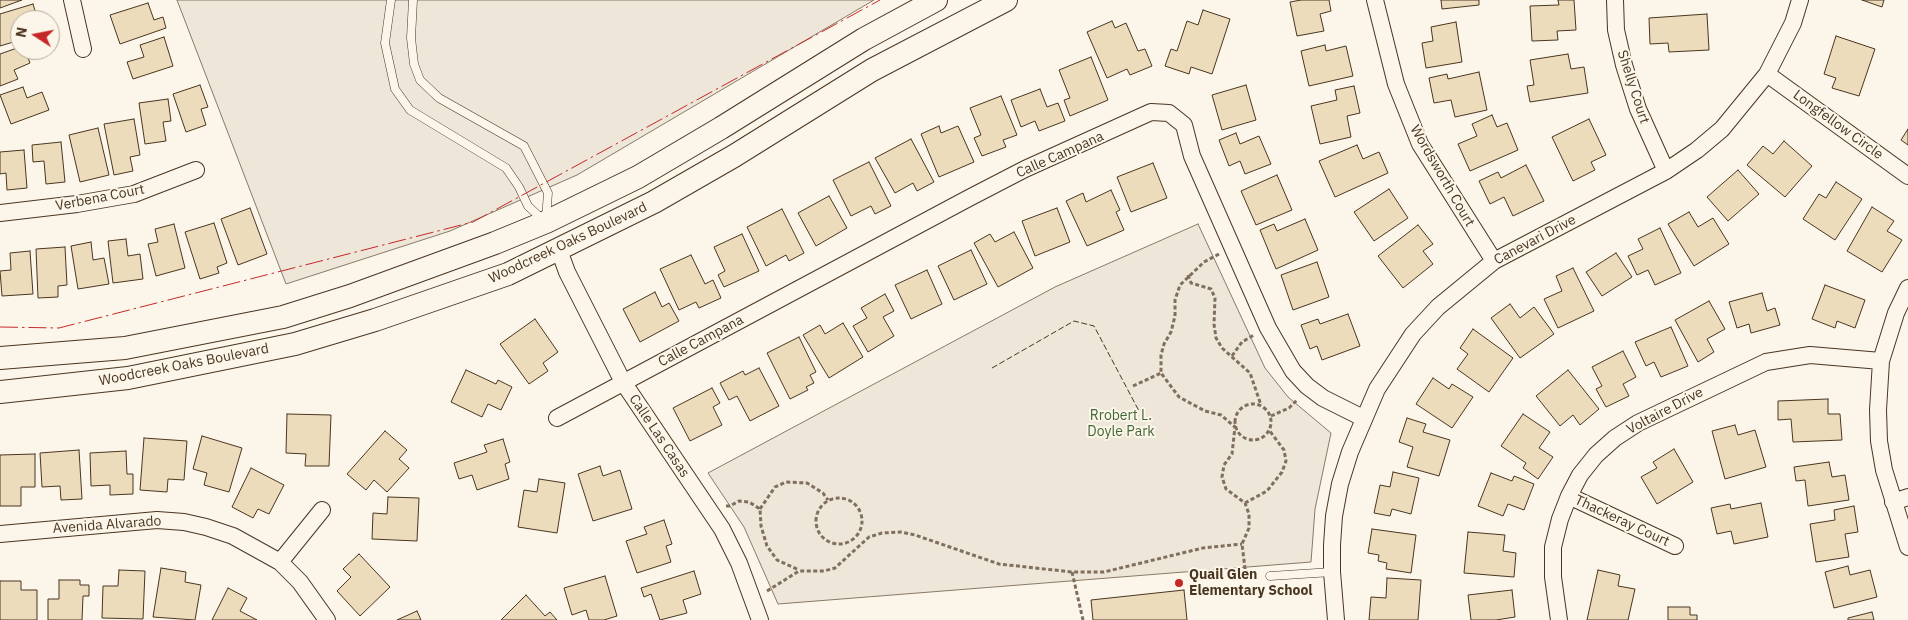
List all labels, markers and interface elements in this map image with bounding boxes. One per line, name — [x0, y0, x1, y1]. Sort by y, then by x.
north arrow — [10, 10, 60, 60]
text: N — [11, 26, 31, 39]
street label: Shelly Court — [1613, 48, 1653, 126]
street label: Longfellow Circle — [1790, 87, 1886, 163]
street label: Wordsworth Court — [1406, 122, 1478, 230]
street label: Calle Campana — [1014, 128, 1106, 182]
street label: Verbena Court — [54, 181, 146, 215]
street label: Woodcreek Oaks Boulevard — [486, 199, 650, 287]
street label: Canevari Drive — [1491, 211, 1579, 269]
street label: Calle Campana — [656, 311, 746, 371]
street label: Woodcreek Oaks Boulevard — [98, 340, 270, 390]
street label: Voltaire Drive — [1624, 384, 1706, 438]
street label: Calle Las Casas — [625, 391, 693, 481]
park label: Rrobert L. Doyle Park — [1087, 408, 1155, 441]
street label: Thackeray Court — [1572, 492, 1672, 550]
street label: Avenida Alvarado — [52, 513, 162, 537]
place label: Quail Glen Elementary School — [1189, 567, 1313, 600]
marker: Quail Glen Elementary School — [1173, 577, 1185, 589]

